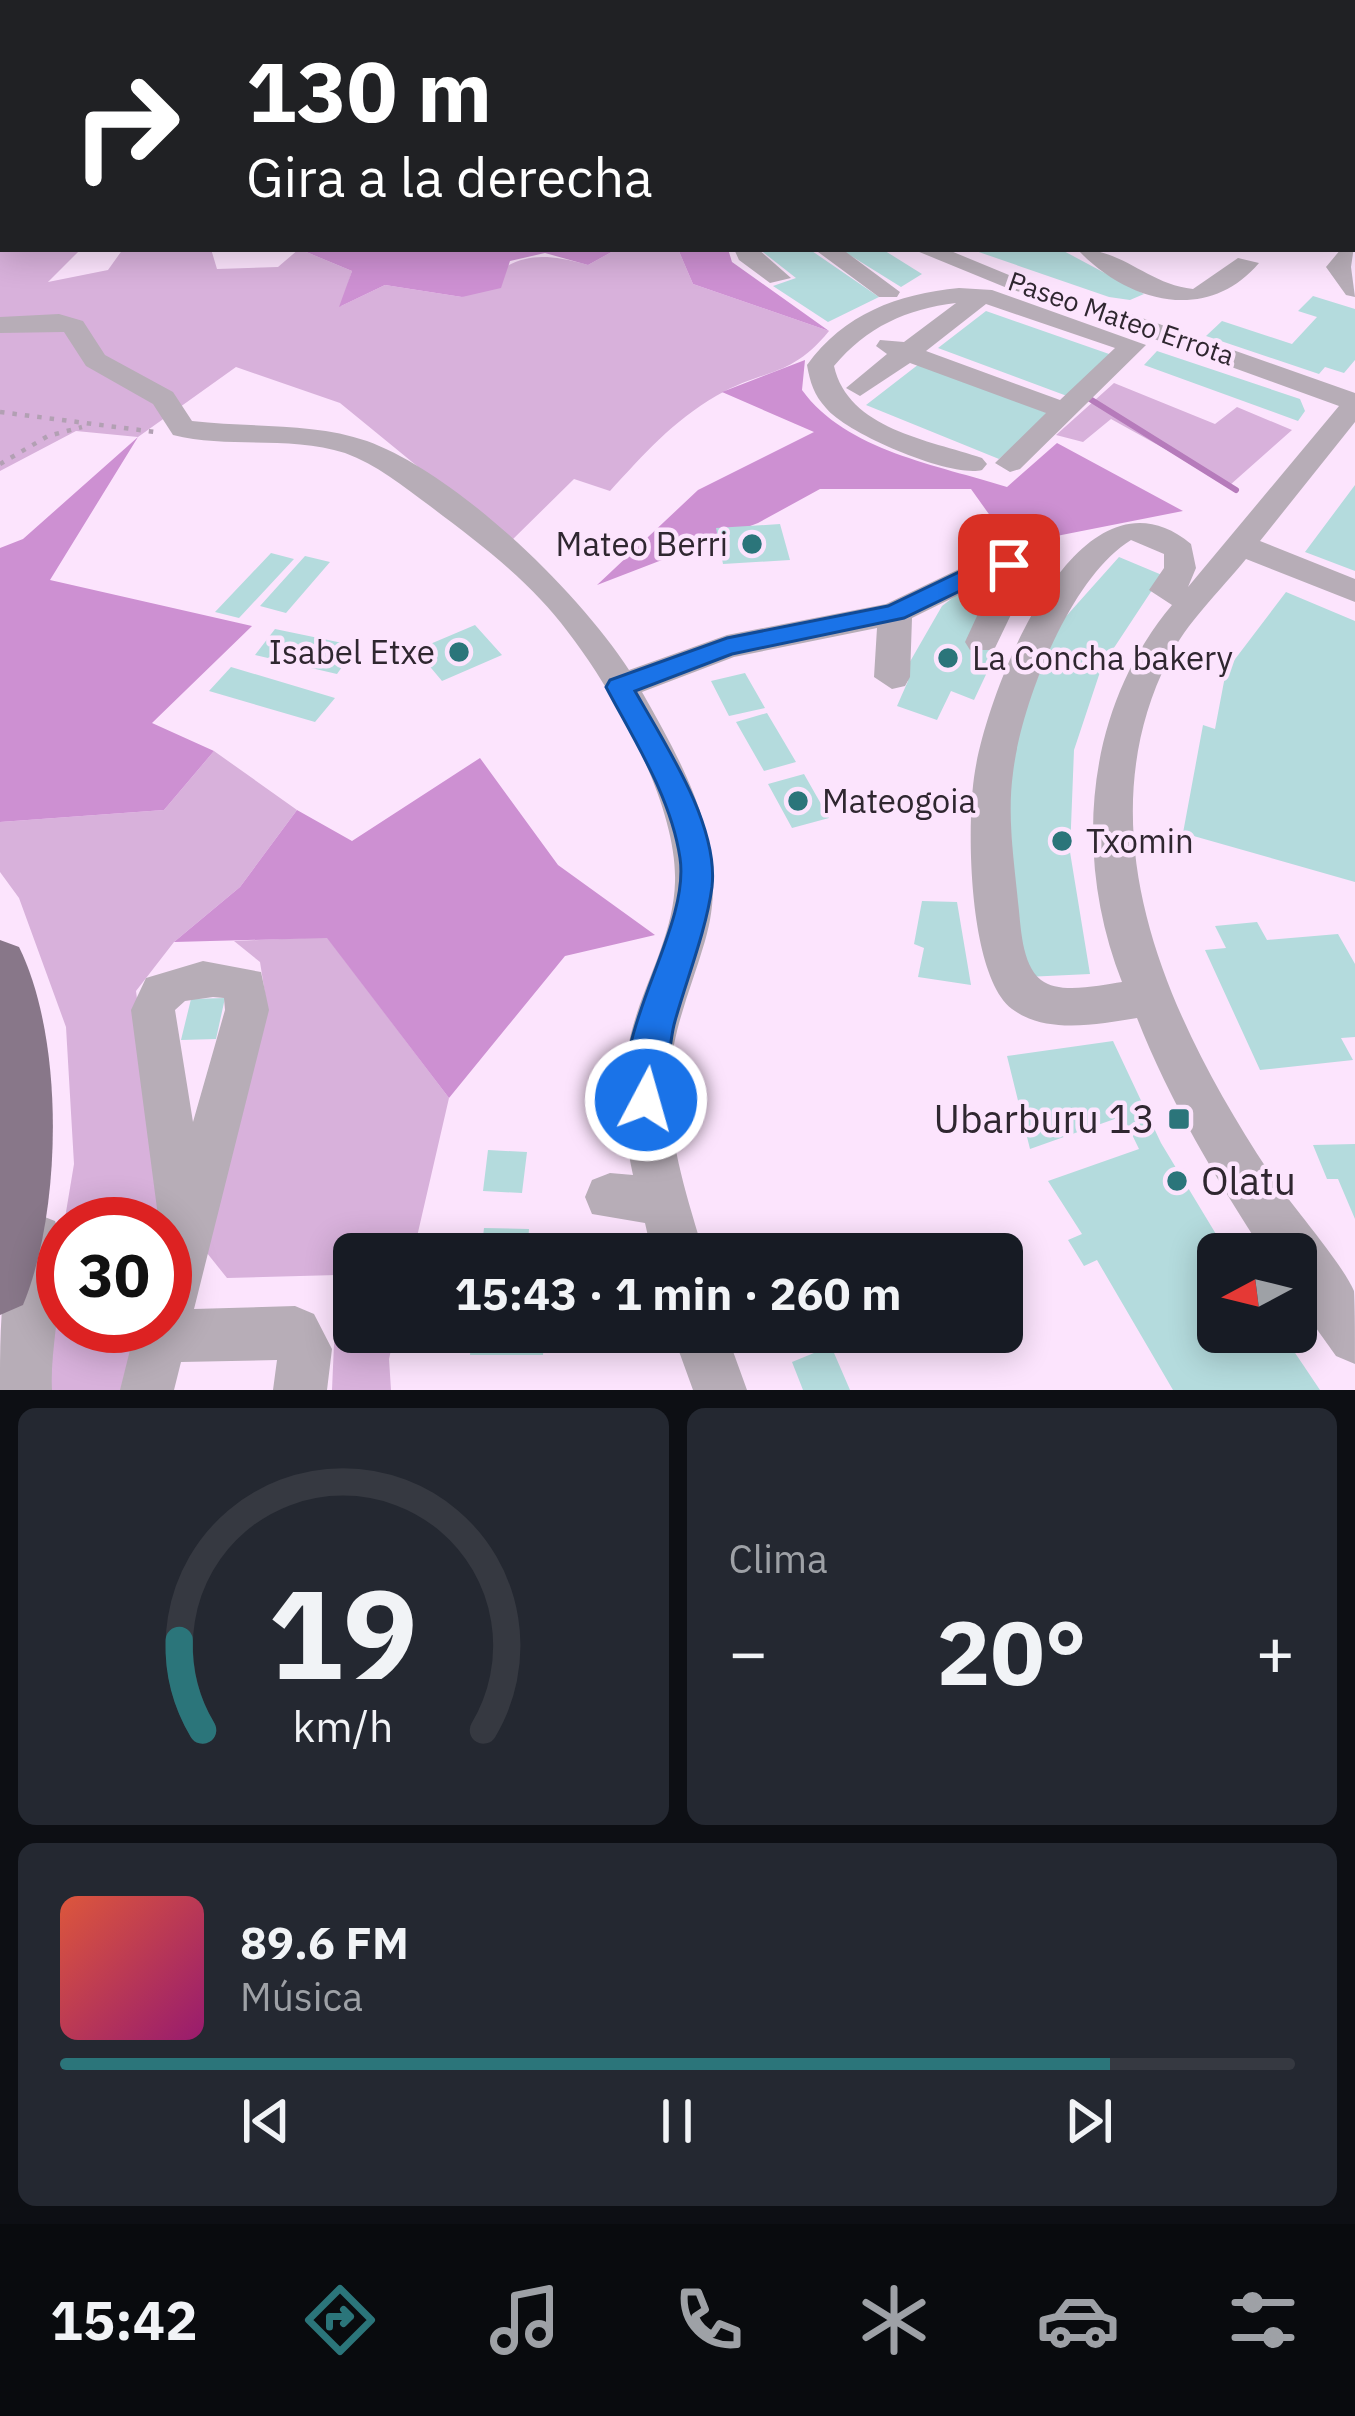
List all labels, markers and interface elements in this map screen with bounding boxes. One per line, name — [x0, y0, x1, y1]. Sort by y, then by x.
text: 130 m — [246, 36, 492, 145]
icon: right — [48, 48, 204, 204]
text: Gira a la derecha — [246, 142, 653, 212]
street label: Paseo Mateo Errota — [1004, 263, 1239, 373]
pin — [958, 514, 1060, 616]
place label: Mateo Berri — [556, 522, 728, 565]
marker: Mateo Berri — [739, 531, 765, 557]
icon: arrive — [976, 532, 1042, 598]
place label: Isabel Etxe — [269, 630, 435, 673]
place label: La Concha bakery — [972, 636, 1233, 679]
marker: Isabel Etxe — [446, 639, 472, 665]
marker: La Concha bakery — [935, 645, 961, 671]
place label: Mateogoia — [822, 779, 976, 822]
marker: Mateogoia — [785, 788, 811, 814]
place label: Txomin — [1086, 819, 1194, 862]
marker: Txomin — [1049, 828, 1075, 854]
position arrow — [583, 1037, 709, 1163]
place label: Ubarburu 13 — [934, 1093, 1155, 1144]
marker: Ubarburu 13 — [1166, 1106, 1192, 1132]
place label: Olatu — [1201, 1155, 1296, 1206]
marker: Olatu — [1164, 1168, 1190, 1194]
speed limit sign: 30 — [36, 1197, 192, 1353]
north arrow — [1197, 1233, 1317, 1353]
map controls — [1197, 1233, 1317, 1353]
text: 15:43 · 1 min · 260 m — [455, 1264, 901, 1322]
text: Clima — [729, 1533, 828, 1584]
text: 19 — [268, 1551, 418, 1713]
text: 20° — [937, 1593, 1087, 1710]
text: − — [729, 1608, 768, 1694]
text: + — [1255, 1608, 1295, 1694]
text: km/h — [293, 1697, 394, 1753]
text: 89.6 FM — [240, 1913, 409, 1971]
text: Música — [240, 1971, 363, 2022]
icon: previous — [233, 2088, 299, 2154]
icon: pause — [644, 2088, 710, 2154]
icon: next — [1056, 2088, 1122, 2154]
icon: directions — [298, 2278, 382, 2362]
icon: music — [483, 2278, 567, 2362]
icon: phone — [667, 2278, 751, 2362]
icon: climate — [852, 2278, 936, 2362]
icon: car — [1036, 2278, 1120, 2362]
icon: filters — [1221, 2278, 1305, 2362]
text: 15:42 — [50, 2285, 198, 2355]

